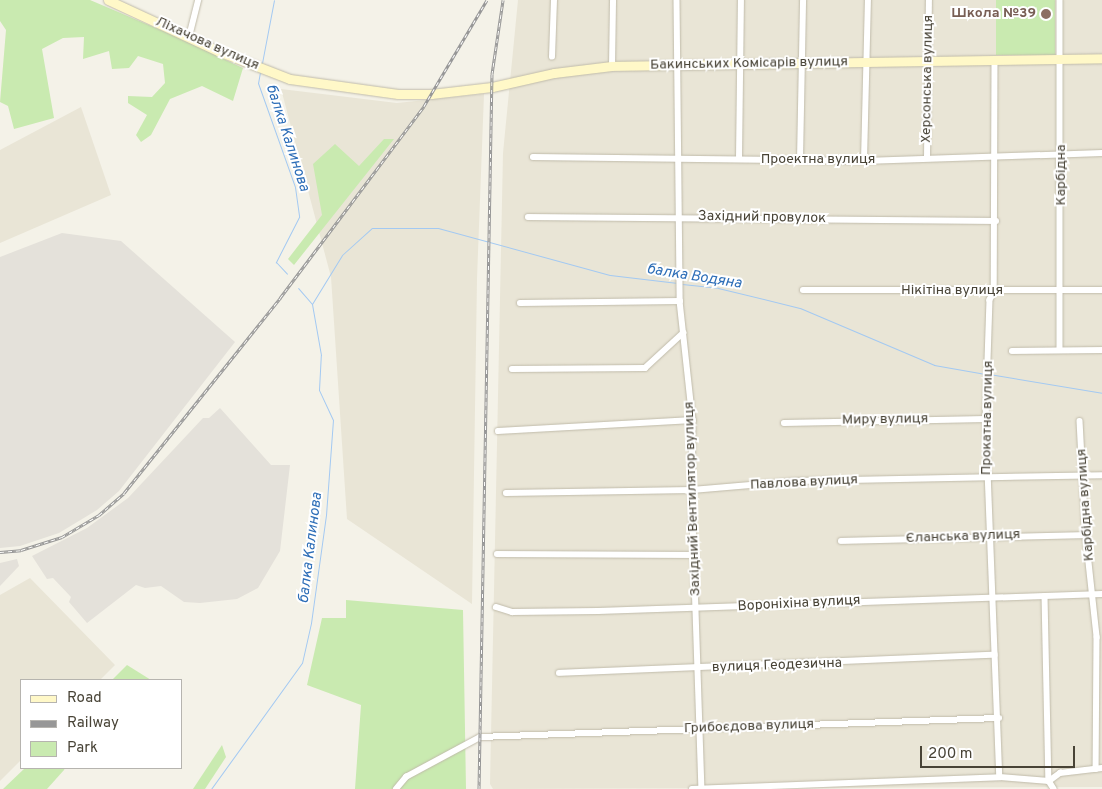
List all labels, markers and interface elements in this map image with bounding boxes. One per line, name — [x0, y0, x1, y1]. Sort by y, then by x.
place label: Школа №39 — [951, 6, 1036, 22]
marker: Школа №39 — [1040, 8, 1052, 20]
street label: Ліхачова вулиця — [153, 14, 261, 74]
street label: Херсонська вулиця — [918, 15, 938, 143]
street label: Бакинських Комісарів вулиця — [650, 54, 848, 74]
water label: балка Калинова — [261, 82, 313, 194]
street label: Карбідна — [1054, 144, 1070, 206]
street label: Проектна вулиця — [761, 152, 875, 168]
street label: Західний провулок — [698, 208, 826, 228]
water label: балка Водяна — [645, 261, 743, 293]
street label: Нікітіна вулиця — [901, 283, 1003, 299]
street label: Прокатна вулиця — [979, 361, 997, 475]
street label: Західний Вентилятор вулиця — [681, 401, 705, 597]
street label: Миру вулиця — [842, 411, 928, 429]
street label: Карбідна вулиця — [1074, 448, 1098, 562]
street label: Павлова вулиця — [750, 472, 858, 494]
water label: балка Калинова — [295, 492, 327, 604]
street label: Єланська вулиця — [905, 527, 1021, 547]
street label: Вороніхіна вулиця — [737, 592, 861, 616]
street label: вулиця Геодезична — [712, 655, 842, 677]
legend — [20, 679, 182, 769]
text: Road — [67, 689, 102, 708]
text: Railway — [67, 714, 119, 733]
street label: Грибоєдова вулиця — [684, 716, 814, 738]
scale bar — [922, 736, 1077, 768]
text: Park — [67, 739, 98, 758]
text: 200 m — [928, 745, 973, 764]

